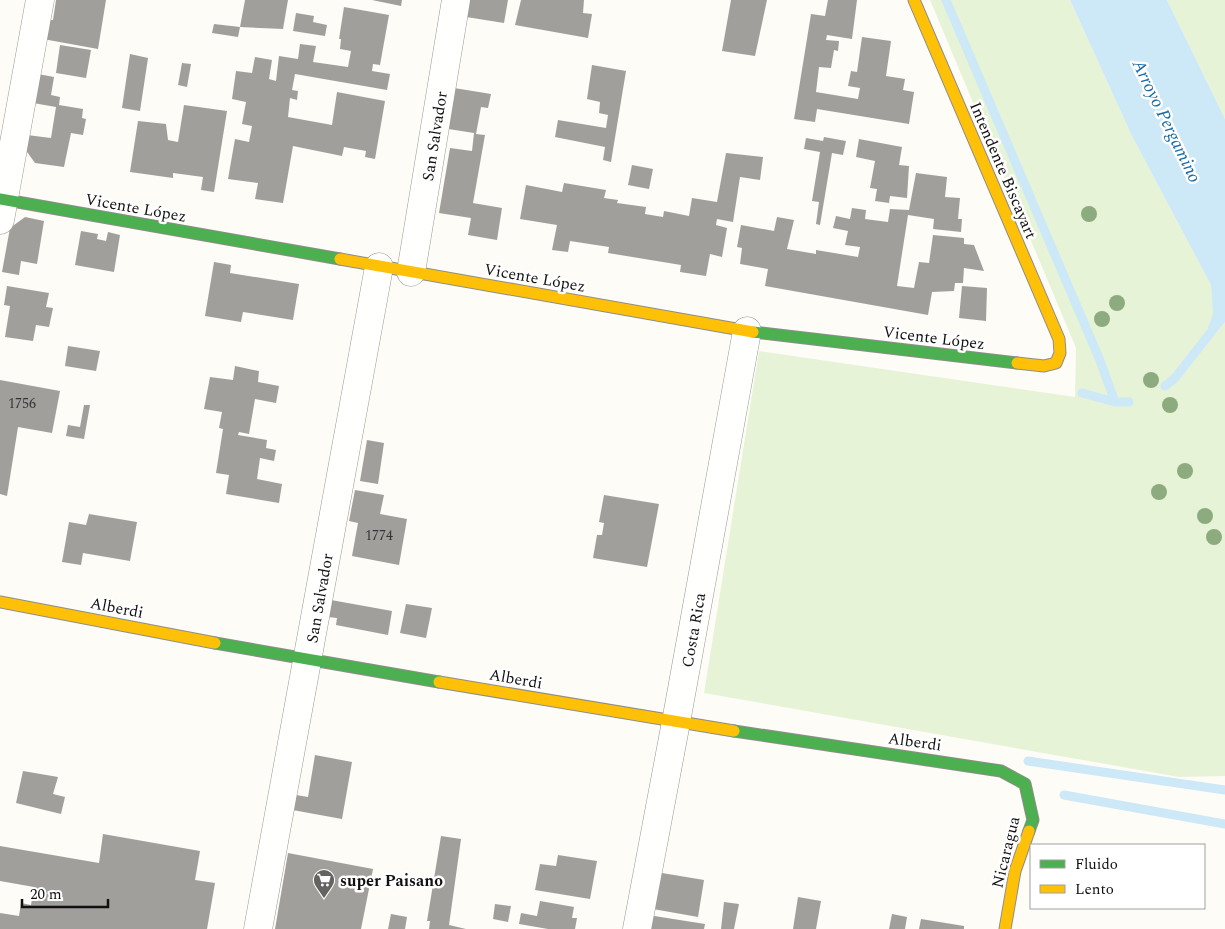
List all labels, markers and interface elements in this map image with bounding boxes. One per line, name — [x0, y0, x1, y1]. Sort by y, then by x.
water label: Arroyo Pergamino — [1125, 54, 1208, 187]
street label: San Salvador — [416, 90, 454, 183]
street label: Intendente Biscayart — [963, 98, 1043, 243]
street label: Vicente López — [83, 187, 188, 229]
street label: Vicente López — [482, 257, 587, 299]
street label: Vicente López — [882, 320, 986, 356]
house number: 1756 — [8, 393, 36, 414]
house number: 1774 — [365, 525, 393, 546]
street label: San Salvador — [300, 551, 340, 645]
street label: Alberdi — [88, 591, 145, 625]
street label: Costa Rica — [676, 591, 712, 669]
street label: Alberdi — [487, 663, 544, 695]
street label: Alberdi — [887, 726, 943, 758]
street label: Nicaragua — [985, 814, 1026, 891]
legend — [1030, 844, 1205, 909]
text: Fluido — [1075, 853, 1118, 876]
supermarket icon: super Paisano — [312, 868, 336, 899]
place label: super Paisano — [340, 869, 443, 893]
scale bar — [22, 876, 109, 908]
text: Lento — [1075, 878, 1114, 901]
text: 20 m — [30, 883, 62, 906]

